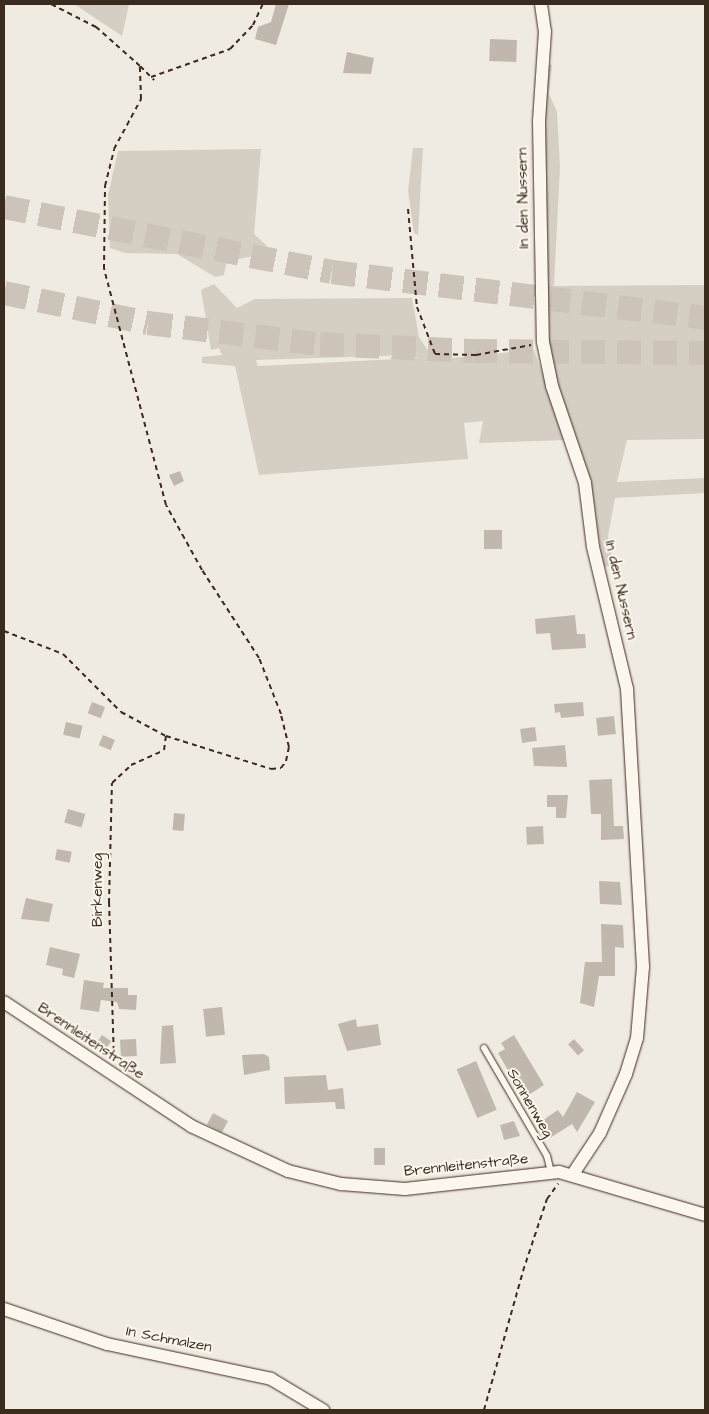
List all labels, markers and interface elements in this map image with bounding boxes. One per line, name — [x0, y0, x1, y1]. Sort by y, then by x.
street label: In den Nussern — [513, 147, 533, 249]
street label: In den Nussern — [601, 539, 641, 641]
street label: Birkenweg — [89, 853, 107, 927]
street label: Brennleitenstraße — [34, 999, 148, 1083]
street label: Sonnenweg — [503, 1065, 557, 1141]
street label: Brennleitenstraße — [403, 1150, 529, 1180]
street label: In Schmalzen — [125, 1322, 213, 1356]

